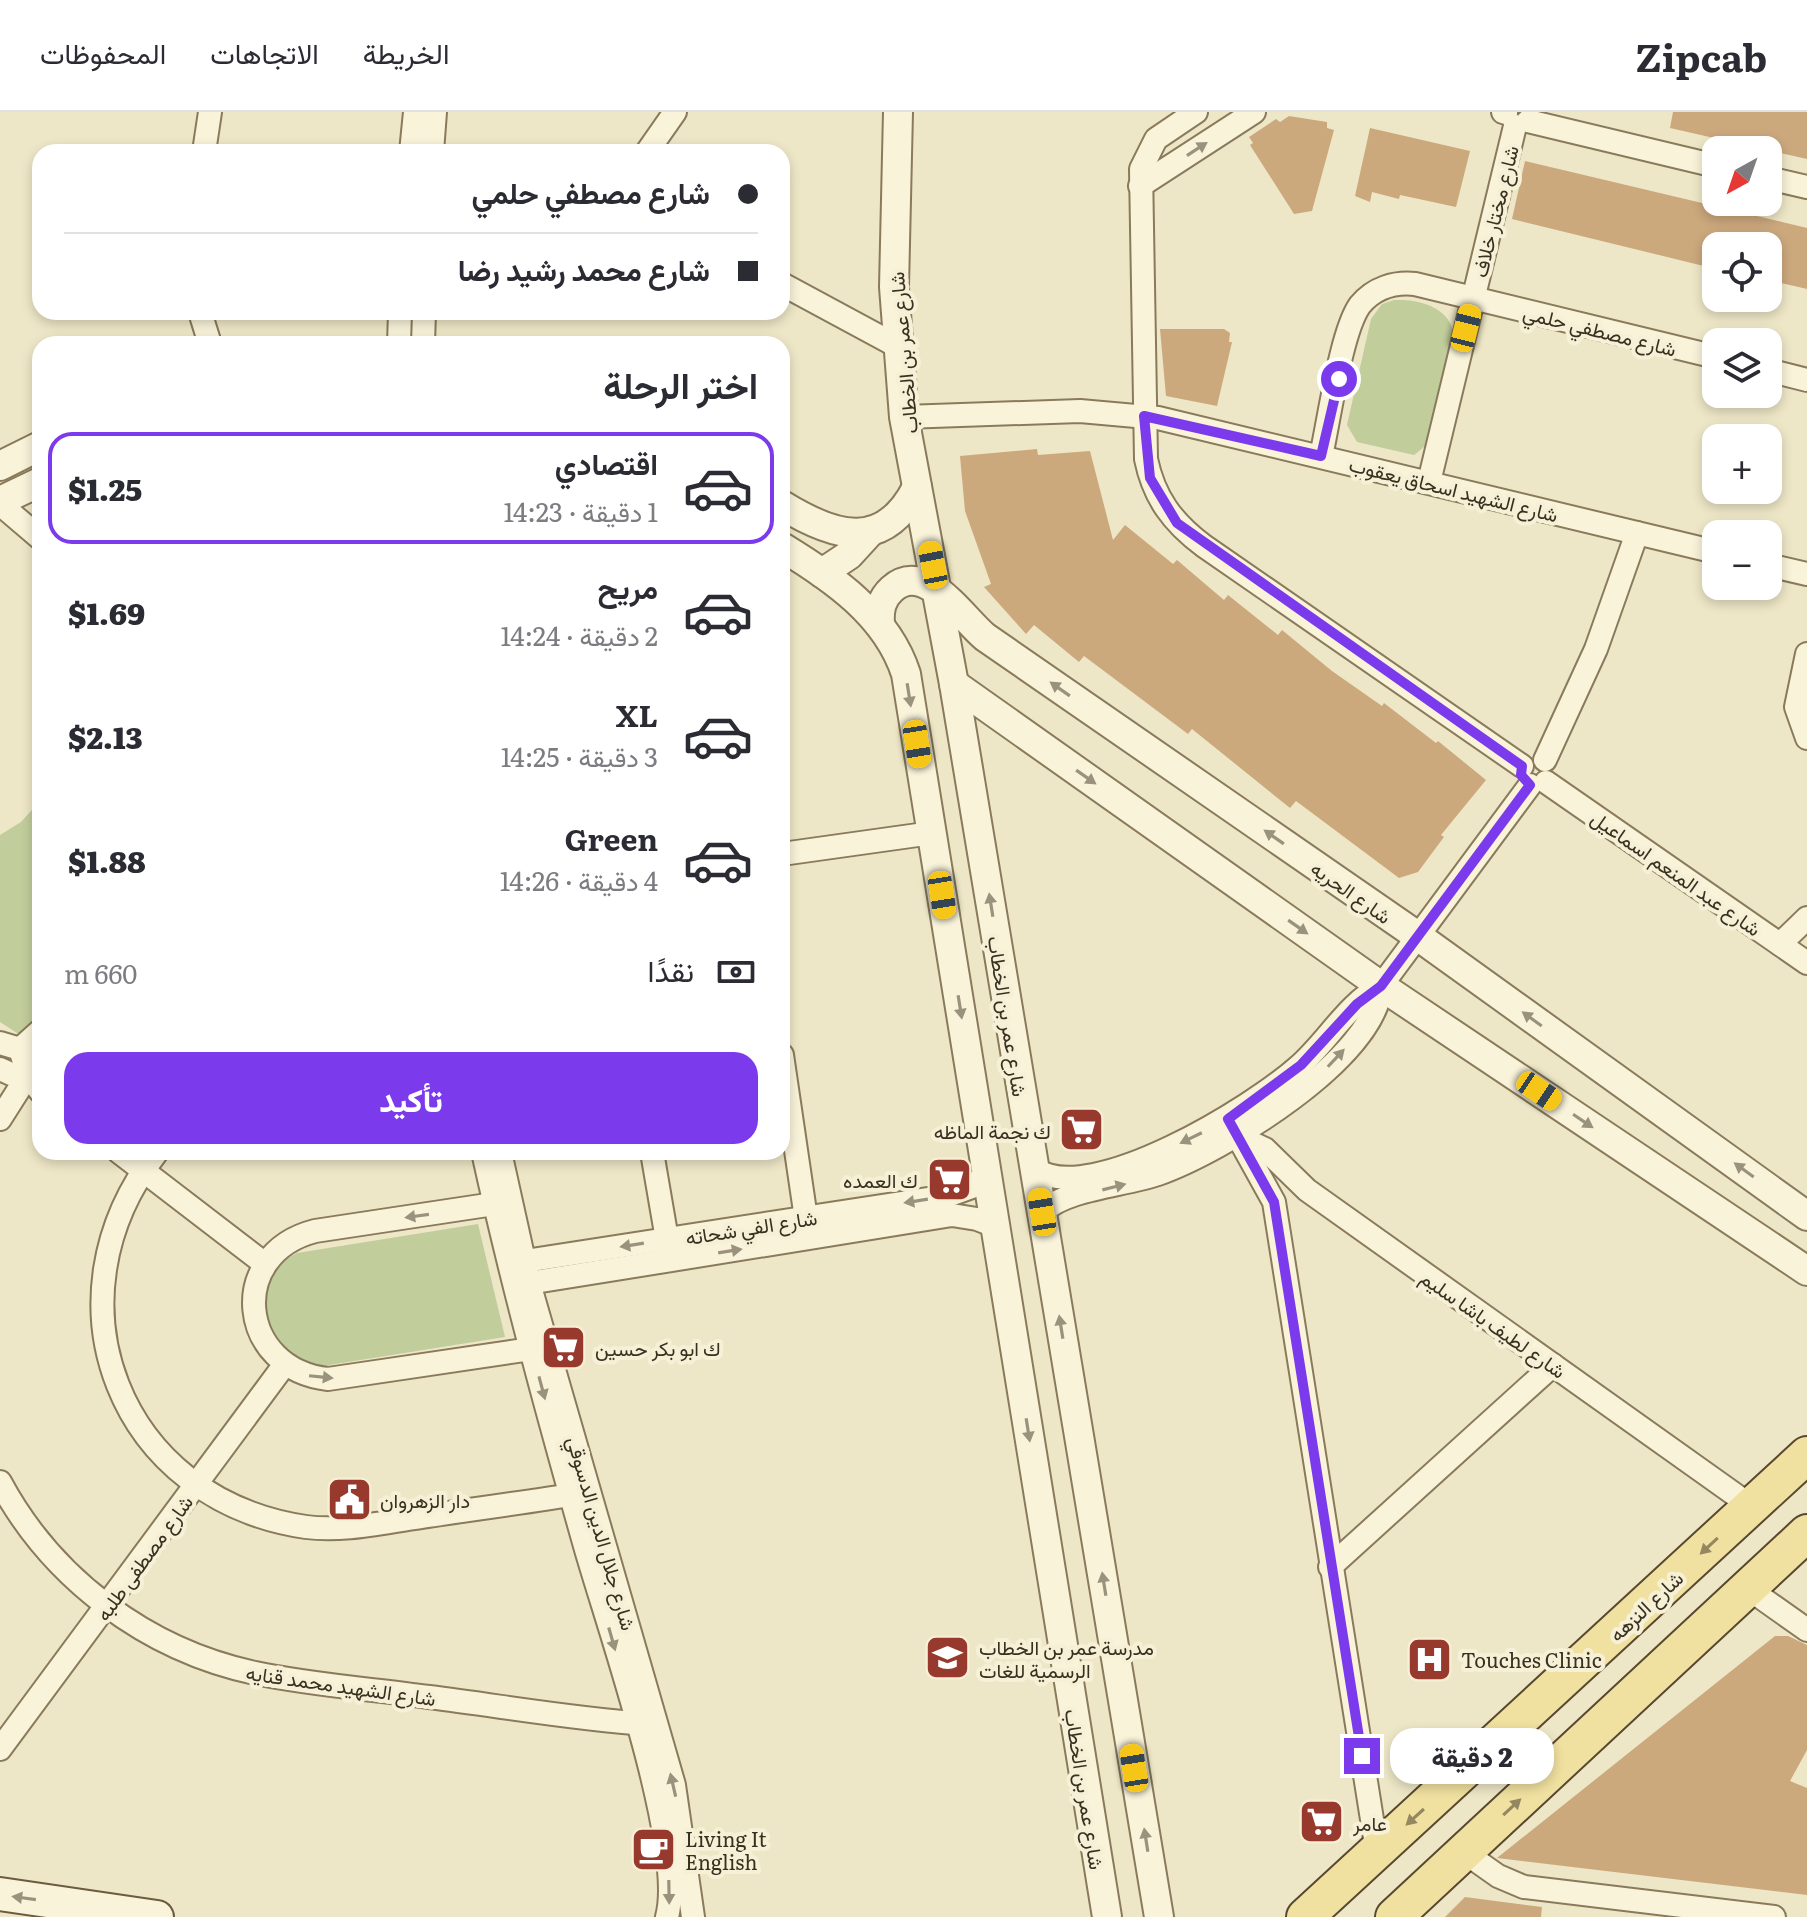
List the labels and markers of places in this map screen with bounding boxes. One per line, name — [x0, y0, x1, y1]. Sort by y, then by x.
supermarket icon: ك نجمة الماظه — [1058, 1106, 1106, 1154]
place label: ك نجمة الماظه — [934, 1115, 1051, 1145]
supermarket icon: ك العمده — [925, 1155, 973, 1203]
place label: ك العمده — [843, 1164, 918, 1194]
supermarket icon: ك ابو بكر حسين — [540, 1323, 588, 1371]
place label: ك ابو بكر حسين — [595, 1332, 721, 1362]
public building icon: دار الزهروان — [325, 1475, 373, 1523]
place label: دار الزهروان — [380, 1484, 470, 1514]
place label: مدرسة عمر بن الخطاب الرسمية للغات — [979, 1631, 1154, 1684]
school or university icon: مدرسة عمر بن الخطاب الرسمية للغات — [924, 1634, 972, 1682]
hospital icon: Touches Clinic — [1406, 1635, 1454, 1683]
place label: Touches Clinic — [1461, 1644, 1602, 1674]
supermarket icon: عامر — [1298, 1798, 1346, 1846]
place label: عامر — [1352, 1807, 1387, 1837]
place label: Living It English — [685, 1823, 767, 1876]
cafe icon: Living It English — [630, 1826, 678, 1874]

